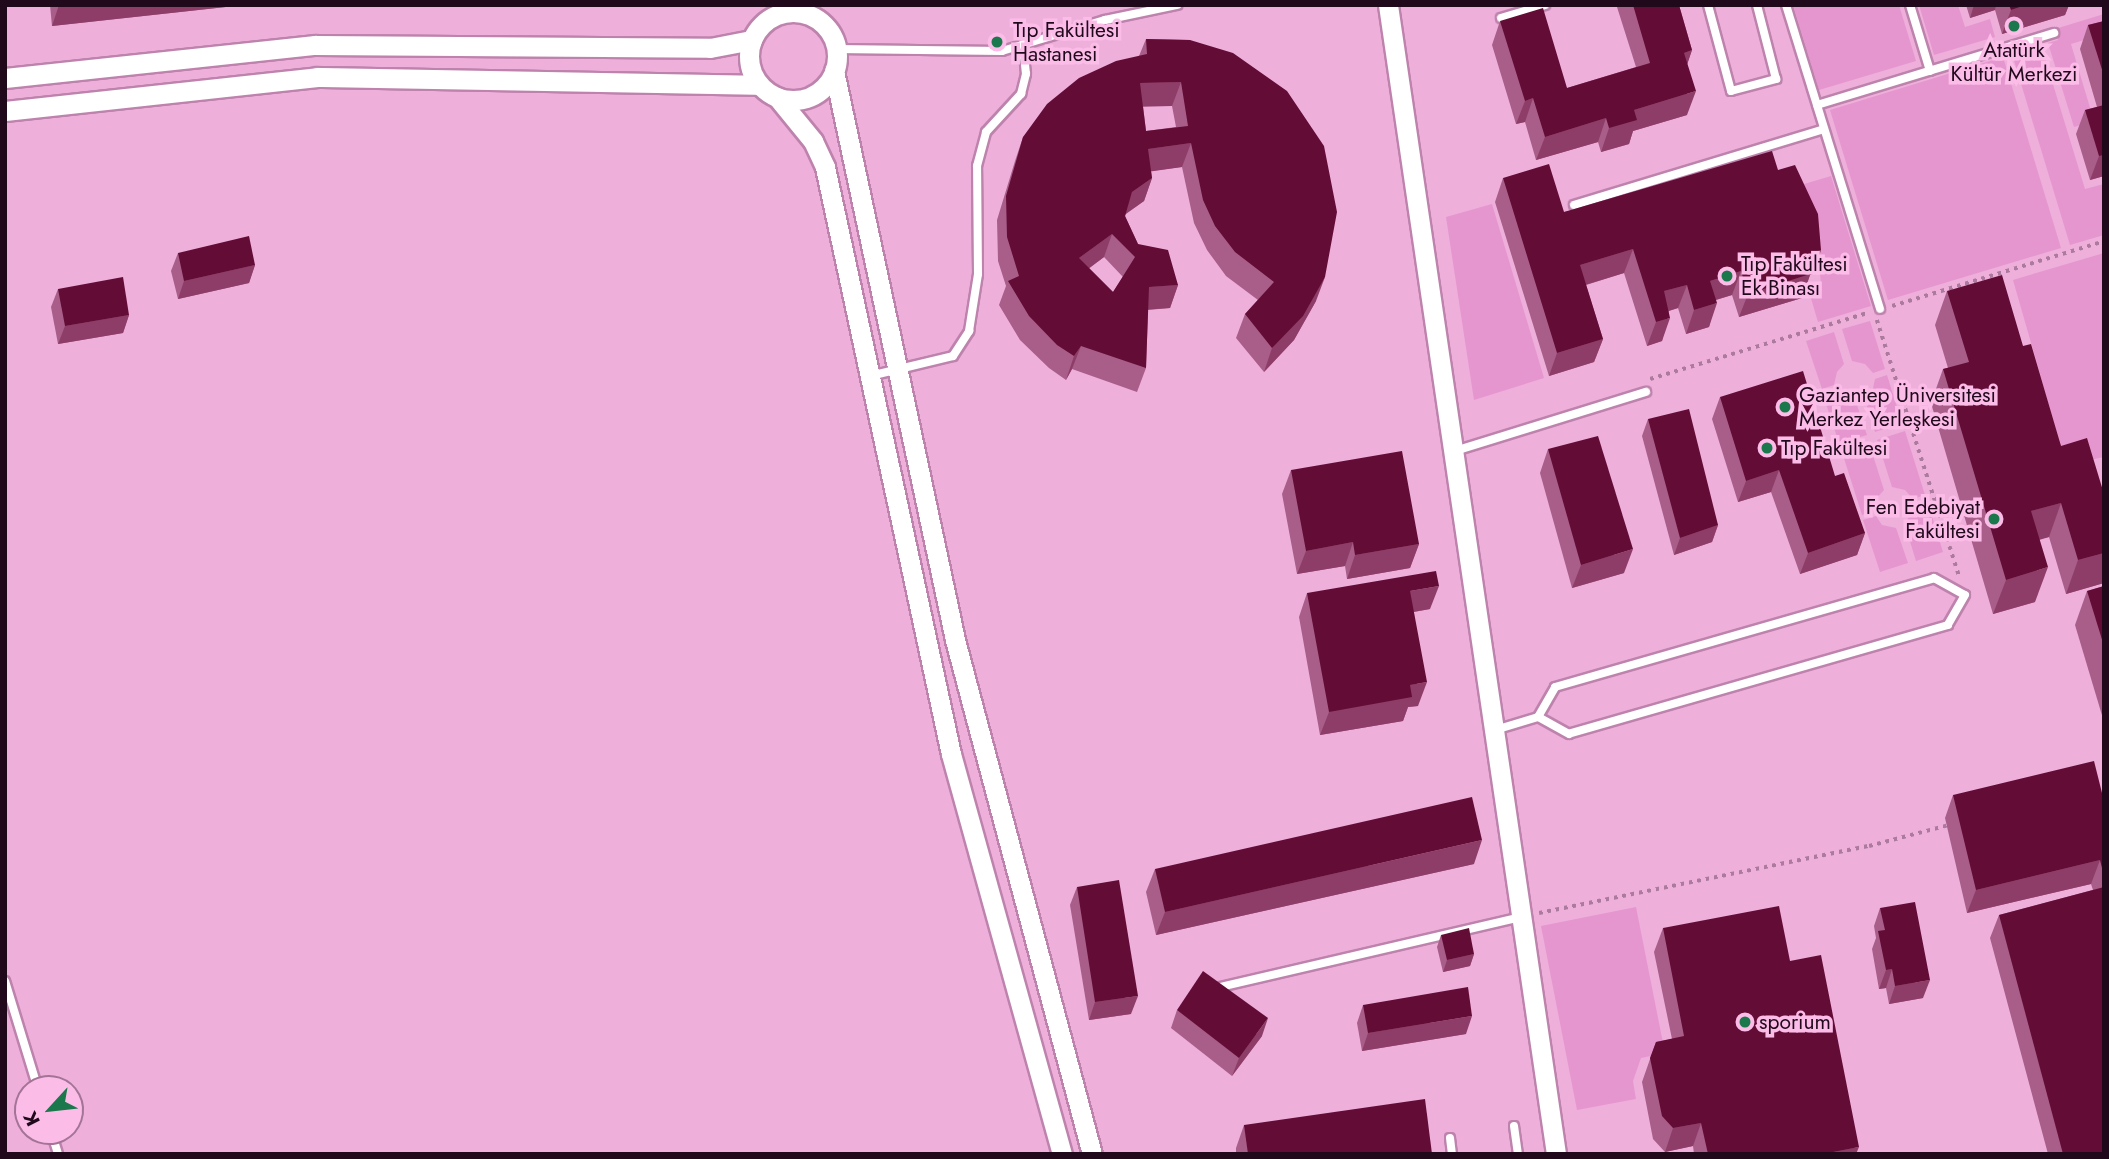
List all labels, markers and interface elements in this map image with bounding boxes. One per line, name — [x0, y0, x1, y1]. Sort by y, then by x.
place label: Tıp Fakültesi Hastanesi — [1013, 17, 1120, 67]
marker: Atatürk Kültür Merkezi — [2006, 18, 2022, 34]
marker: Tıp Fakültesi Hastanesi — [987, 32, 1007, 52]
place label: Atatürk Kültür Merkezi — [1951, 37, 2077, 87]
place label: Tıp Fakültesi Ek Binası — [1741, 251, 1848, 301]
marker: Tıp Fakültesi Ek Binası — [1719, 268, 1735, 284]
place label: Gaziantep Üniversitesi Merkez Yerleşkesi — [1799, 382, 1996, 432]
marker: Gaziantep Üniversitesi Merkez Yerleşkesi — [1777, 399, 1793, 415]
place label: Tıp Fakültesi — [1781, 435, 1888, 461]
marker: Tıp Fakültesi — [1759, 440, 1775, 456]
place label: Fen Edebiyat Fakültesi — [1866, 494, 1980, 544]
marker: Fen Edebiyat Fakültesi — [1986, 511, 2002, 527]
place label: sporium — [1759, 1009, 1831, 1035]
marker: sporium — [1737, 1014, 1753, 1030]
north arrow — [14, 1075, 84, 1145]
text: K — [17, 1107, 47, 1131]

